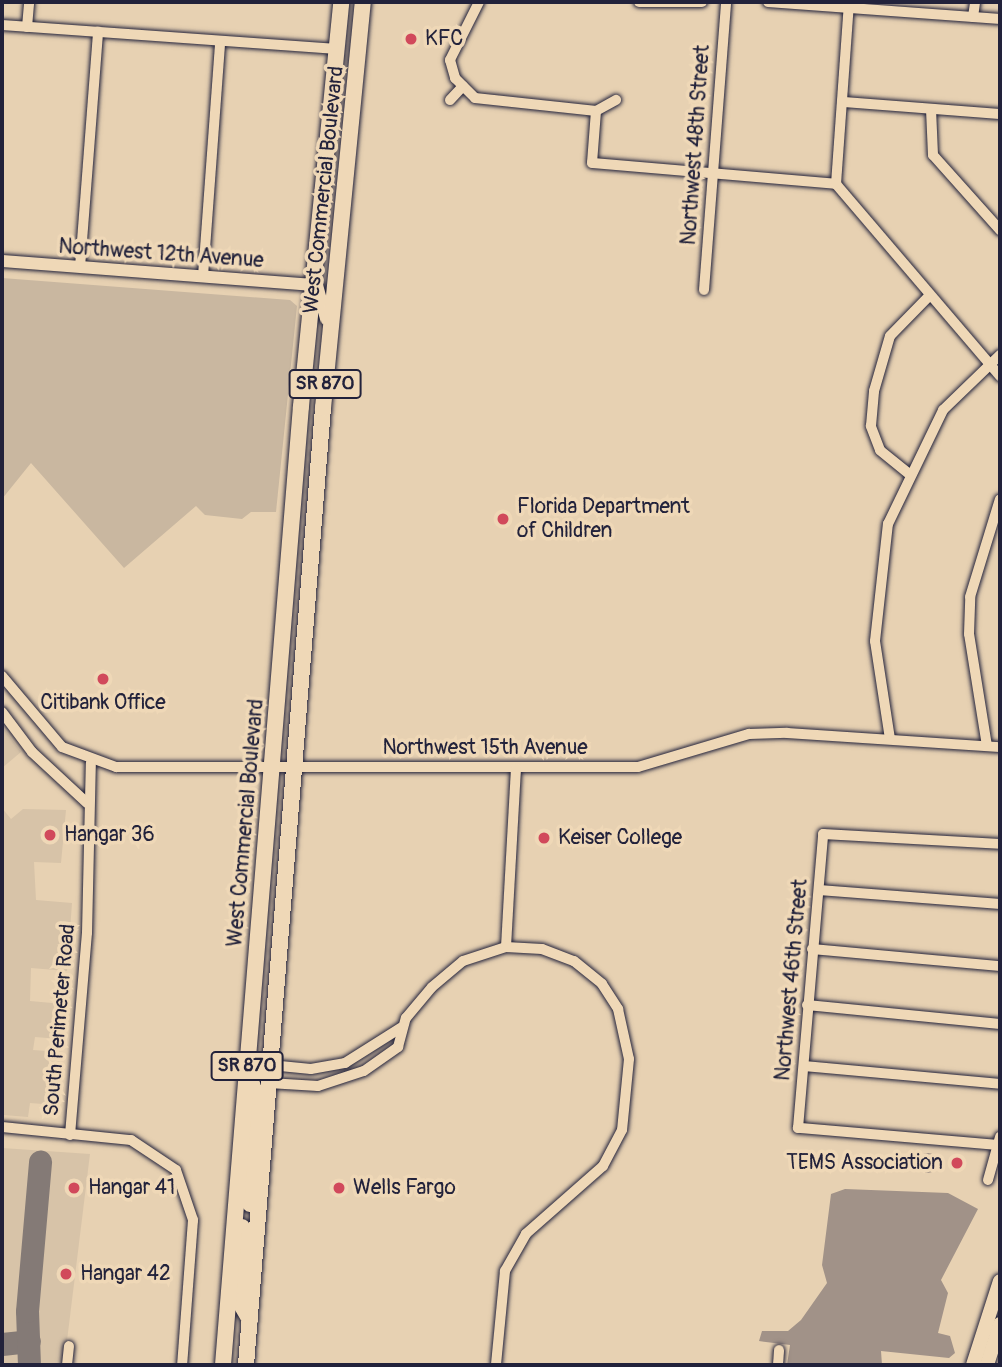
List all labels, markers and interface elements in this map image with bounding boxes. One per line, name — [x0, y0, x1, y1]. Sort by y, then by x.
place label: KFC — [425, 26, 463, 52]
marker: KFC — [403, 31, 419, 47]
street label: Northwest 48th Street — [676, 44, 716, 246]
street label: West Commercial Boulevard — [298, 65, 350, 315]
street label: Northwest 12th Avenue — [58, 234, 264, 274]
road number: SR 870 — [288, 368, 362, 400]
place label: Florida Department of Children — [517, 494, 690, 544]
marker: Florida Department of Children — [495, 511, 511, 527]
marker: Citibank Office — [95, 671, 111, 687]
place label: Citibank Office — [40, 690, 166, 716]
street label: West Commercial Boulevard — [223, 698, 269, 948]
street label: Northwest 15th Avenue — [382, 735, 588, 761]
place label: Hangar 36 — [64, 822, 155, 848]
place label: Keiser College — [558, 825, 682, 851]
marker: Hangar 36 — [42, 827, 58, 843]
marker: Keiser College — [536, 830, 552, 846]
street label: Northwest 46th Street — [771, 878, 813, 1082]
street label: South Perimeter Road — [39, 923, 81, 1117]
road number: SR 870 — [210, 1050, 284, 1082]
place label: TEMS Association — [786, 1150, 943, 1176]
marker: TEMS Association — [949, 1155, 965, 1171]
place label: Hangar 41 — [88, 1175, 175, 1201]
place label: Wells Fargo — [353, 1175, 456, 1201]
marker: Hangar 41 — [66, 1180, 82, 1196]
marker: Wells Fargo — [331, 1180, 347, 1196]
place label: Hangar 42 — [80, 1261, 171, 1287]
marker: Hangar 42 — [58, 1266, 74, 1282]

